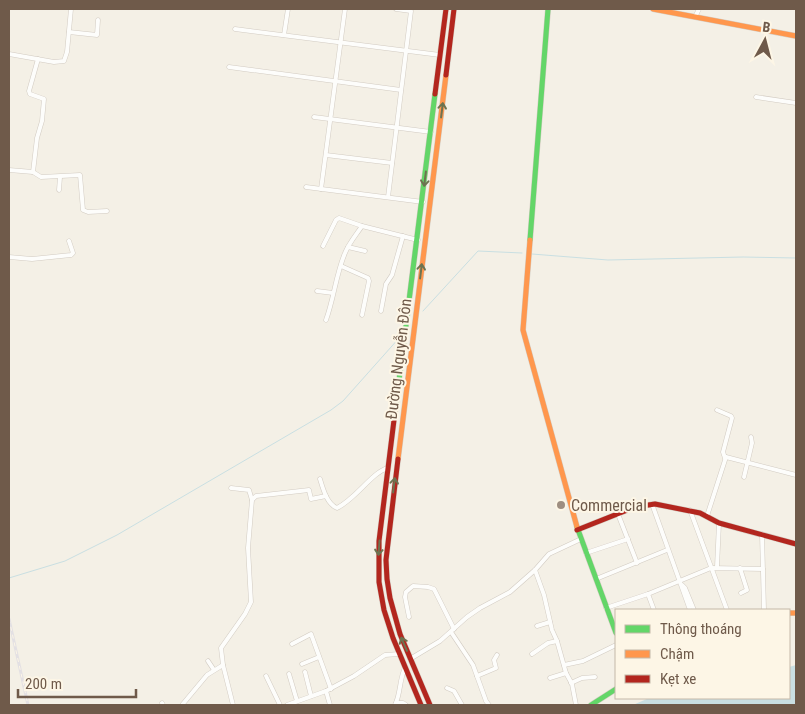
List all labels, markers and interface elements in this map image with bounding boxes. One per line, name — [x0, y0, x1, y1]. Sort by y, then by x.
north arrow — [740, 15, 790, 65]
text: B — [762, 19, 772, 36]
one-way arrow — [437, 103, 447, 119]
one-way arrow — [420, 170, 430, 186]
one-way arrow — [416, 264, 426, 280]
street label: Đường Nguyễn Đôn — [382, 298, 415, 421]
one-way arrow — [390, 477, 400, 493]
place label: Commercial — [571, 496, 647, 515]
marker: Commercial — [555, 499, 567, 511]
one-way arrow — [374, 540, 383, 556]
legend — [615, 609, 790, 699]
text: Thông thoáng — [660, 620, 742, 638]
one-way arrow — [399, 637, 409, 652]
text: Chậm — [660, 645, 694, 663]
scale bar — [18, 666, 135, 698]
text: Kẹt xe — [660, 670, 696, 688]
text: 200 m — [25, 675, 62, 693]

